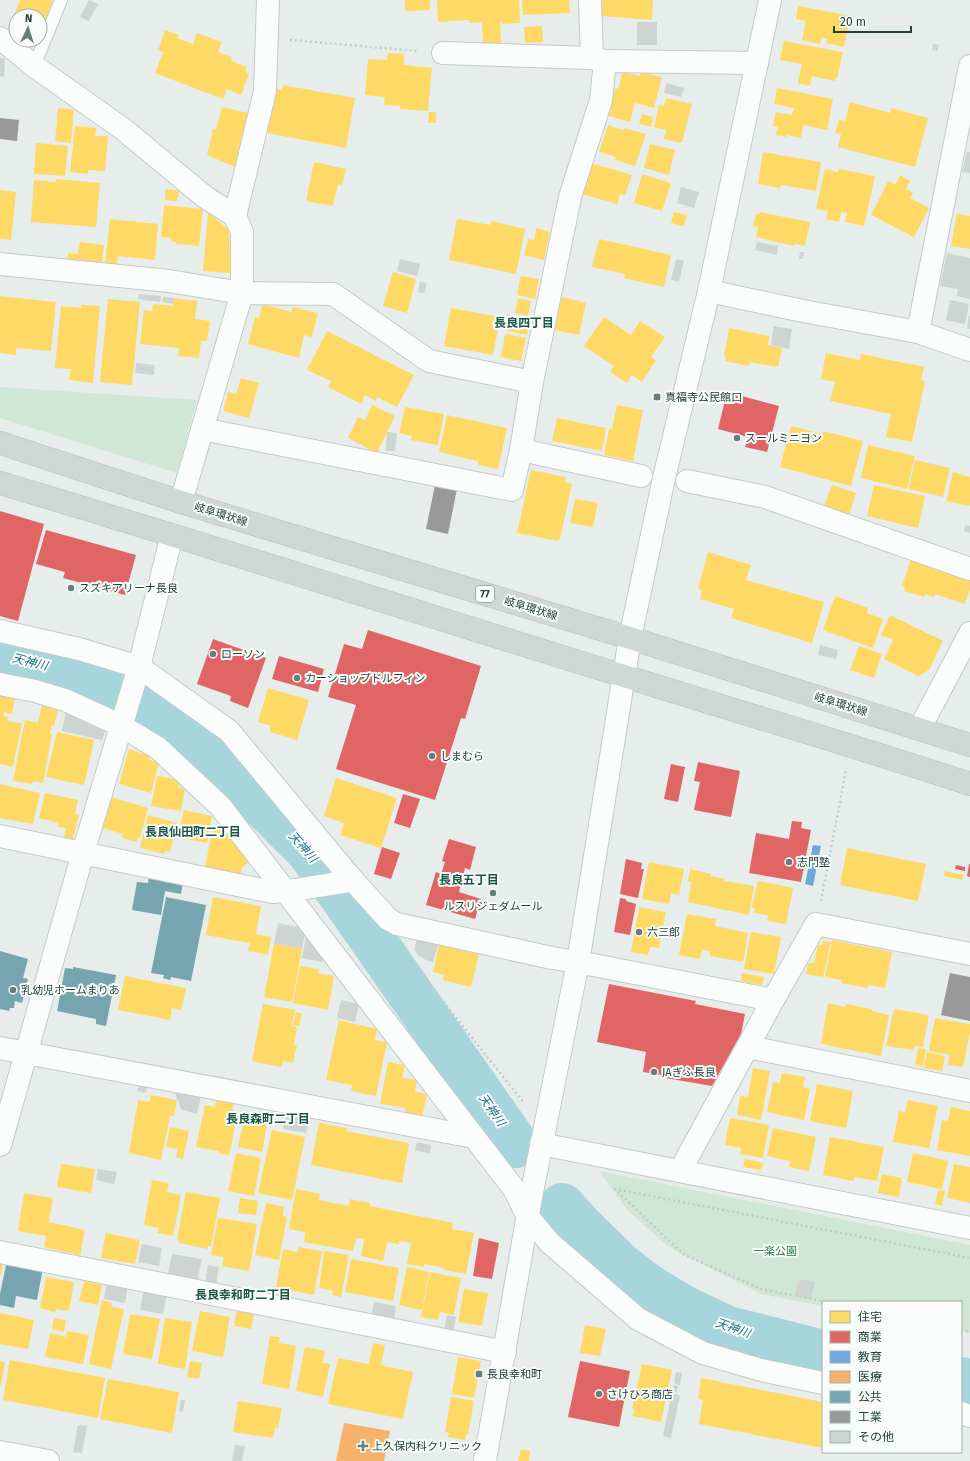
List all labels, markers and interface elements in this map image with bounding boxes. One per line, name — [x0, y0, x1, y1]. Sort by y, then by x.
north arrow — [8, 8, 48, 48]
scale bar — [834, 8, 911, 34]
text: N — [25, 12, 33, 25]
text: 20 m — [840, 15, 866, 29]
district label: 長良四丁目 — [494, 316, 554, 330]
place label: 真福寺公民館口 — [665, 391, 742, 404]
marker: 真福寺公民館口 — [652, 392, 662, 402]
place label: スールミニヨン — [745, 432, 822, 445]
marker: スールミニヨン — [732, 433, 742, 443]
street label: 岐阜環状線 — [193, 500, 249, 529]
place label: スズキアリーナ長良 — [79, 582, 178, 595]
marker: スズキアリーナ長良 — [66, 583, 76, 593]
road number: 77 — [476, 586, 494, 602]
street label: 岐阜環状線 — [503, 594, 559, 623]
place label: ローソン — [221, 648, 265, 661]
marker: ローソン — [208, 649, 218, 659]
water label: 天神川 — [11, 651, 51, 674]
place label: カーショップドルフィン — [305, 672, 426, 685]
marker: カーショップドルフィン — [292, 673, 302, 683]
street label: 岐阜環状線 — [813, 690, 869, 719]
place label: しまむら — [440, 750, 484, 763]
marker: しまむら — [427, 751, 437, 761]
district label: 長良仙田町二丁目 — [145, 825, 241, 839]
water label: 天神川 — [286, 829, 322, 867]
place label: 志門塾 — [797, 856, 830, 869]
marker: 志門塾 — [784, 857, 794, 867]
district label: 長良五丁目 — [439, 873, 499, 887]
marker: ルスリジェダムール — [488, 888, 498, 898]
place label: ルスリジェダムール — [444, 900, 543, 913]
place label: 六三郎 — [647, 926, 680, 939]
marker: 六三郎 — [634, 927, 644, 937]
place label: 乳幼児ホームまりあ — [21, 984, 120, 997]
marker: 乳幼児ホームまりあ — [8, 985, 18, 995]
place label: JAぎふ長良 — [662, 1066, 716, 1079]
marker: JAぎふ長良 — [649, 1067, 659, 1077]
water label: 天神川 — [476, 1091, 509, 1130]
district label: 長良森町二丁目 — [226, 1112, 310, 1126]
park label: 一楽公園 — [753, 1245, 797, 1258]
district label: 長良幸和町二丁目 — [195, 1288, 291, 1302]
legend — [822, 1301, 962, 1453]
text: 住宅 — [858, 1310, 882, 1324]
water label: 天神川 — [714, 1316, 754, 1341]
text: 商業 — [858, 1330, 882, 1344]
text: 教育 — [858, 1350, 882, 1364]
place label: 長良幸和町 — [487, 1368, 542, 1381]
marker: 長良幸和町 — [474, 1369, 484, 1379]
text: 医療 — [858, 1370, 882, 1384]
place label: さけひろ商店 — [607, 1388, 673, 1401]
marker: さけひろ商店 — [594, 1389, 604, 1399]
text: 公共 — [858, 1390, 882, 1404]
text: 工業 — [858, 1410, 882, 1424]
text: その他 — [858, 1430, 894, 1444]
marker: 上久保内科クリニック — [357, 1440, 369, 1452]
place label: 上久保内科クリニック — [372, 1440, 482, 1453]

